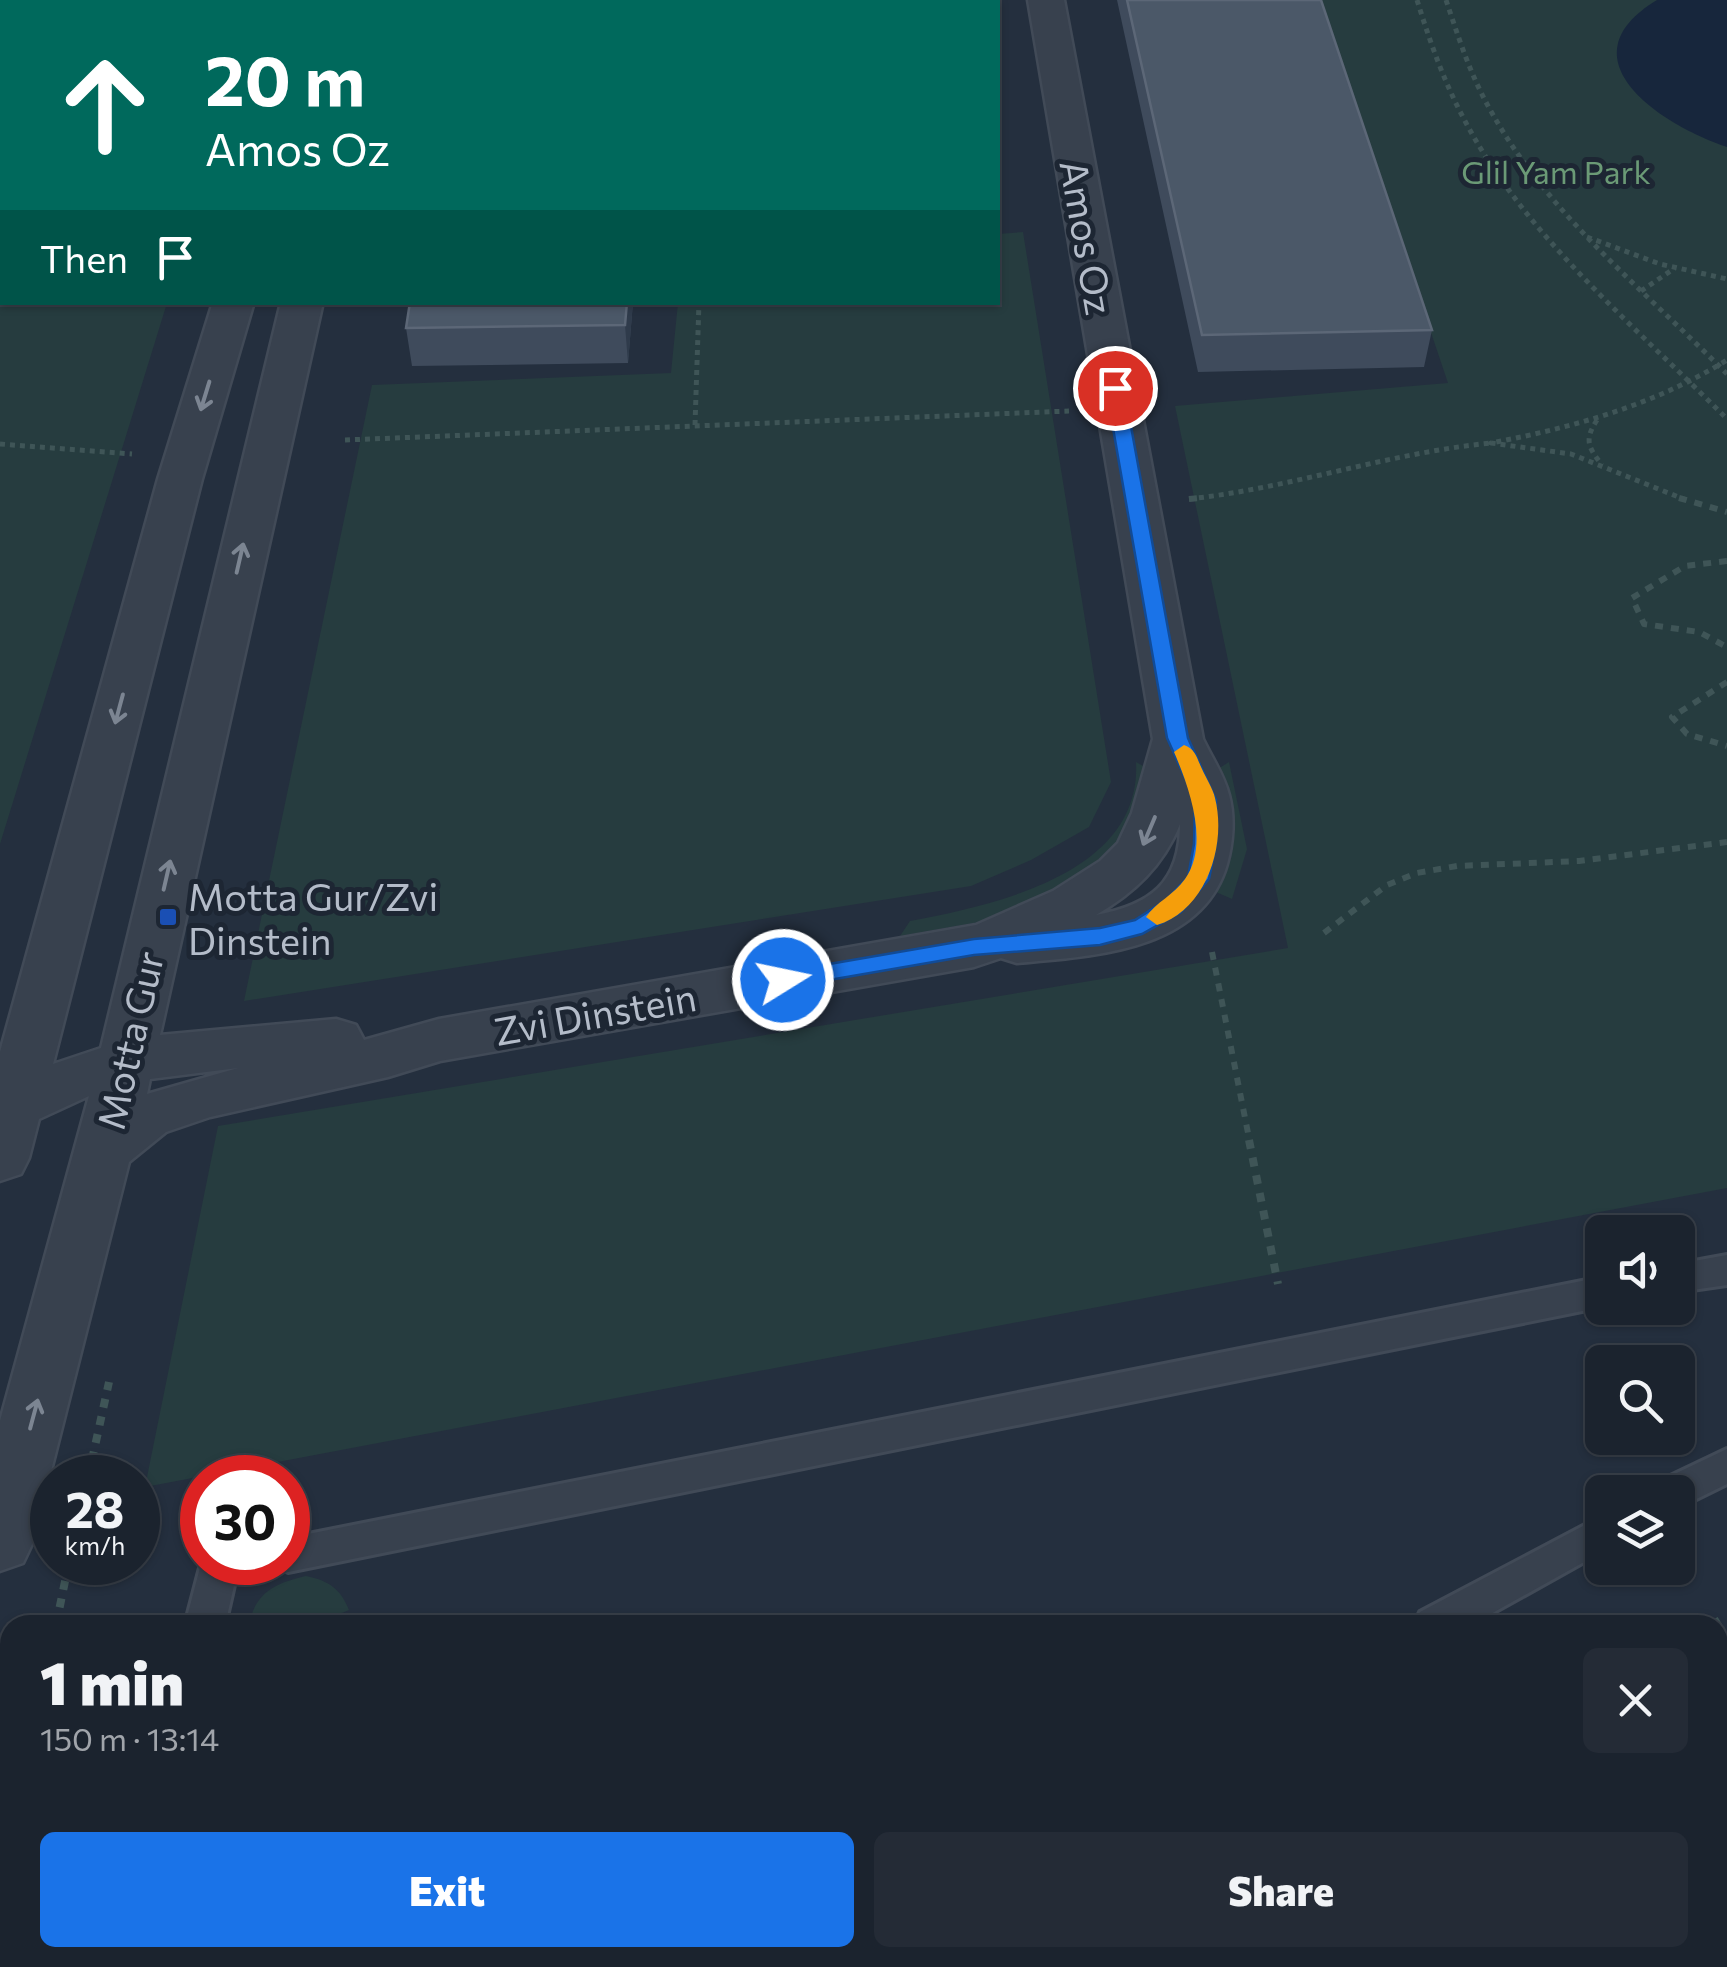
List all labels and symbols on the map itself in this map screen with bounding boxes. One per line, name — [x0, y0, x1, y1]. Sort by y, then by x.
park label: Glil Yam Park — [1461, 151, 1651, 191]
street label: Amos Oz — [1051, 156, 1125, 318]
pin — [1073, 346, 1158, 431]
one-way arrow — [195, 379, 213, 411]
one-way arrow — [232, 543, 250, 575]
one-way arrow — [109, 693, 128, 724]
one-way arrow — [1138, 815, 1156, 846]
one-way arrow — [159, 860, 178, 892]
place label: Motta Gur/Zvi Dinstein — [188, 872, 438, 963]
marker: Motta Gur/Zvi Dinstein — [157, 906, 179, 928]
position arrow — [731, 928, 835, 1032]
street label: Motta Gur — [86, 946, 172, 1134]
street label: Zvi Dinstein — [490, 972, 700, 1054]
one-way arrow — [25, 1399, 44, 1430]
speed limit sign: 30 — [180, 1455, 310, 1585]

